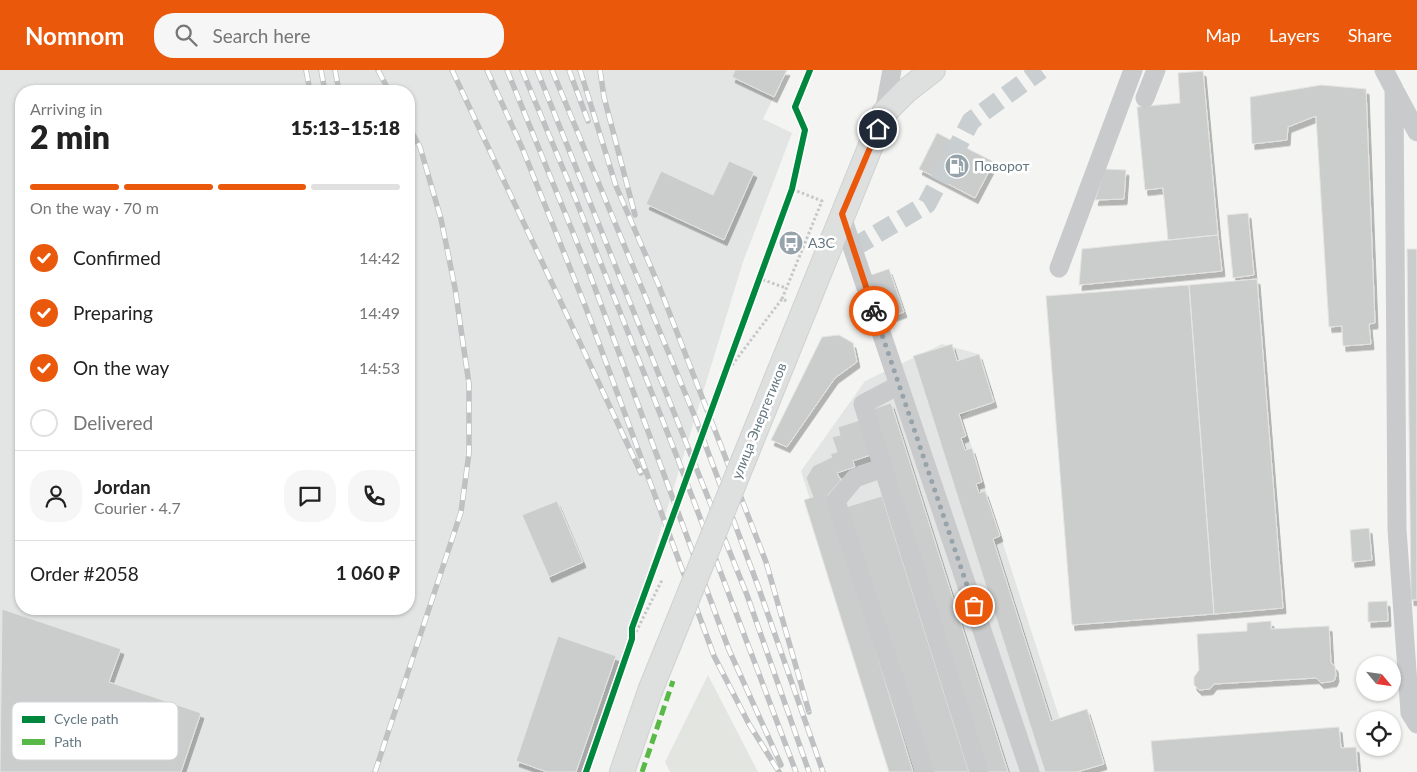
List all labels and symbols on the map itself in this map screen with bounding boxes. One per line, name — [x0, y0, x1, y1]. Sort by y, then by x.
pin — [857, 108, 899, 150]
fuel station icon: Поворот — [944, 153, 970, 179]
place label: Поворот — [974, 157, 1029, 174]
bus stop icon: АЗС — [778, 230, 804, 256]
place label: АЗС — [808, 234, 836, 251]
courier — [849, 286, 899, 336]
street label: улица Энергетиков — [727, 360, 790, 481]
pin — [953, 585, 995, 627]
north arrow — [1356, 656, 1401, 701]
legend — [12, 702, 178, 760]
text: Cycle path — [54, 710, 119, 727]
text: Path — [54, 733, 82, 750]

